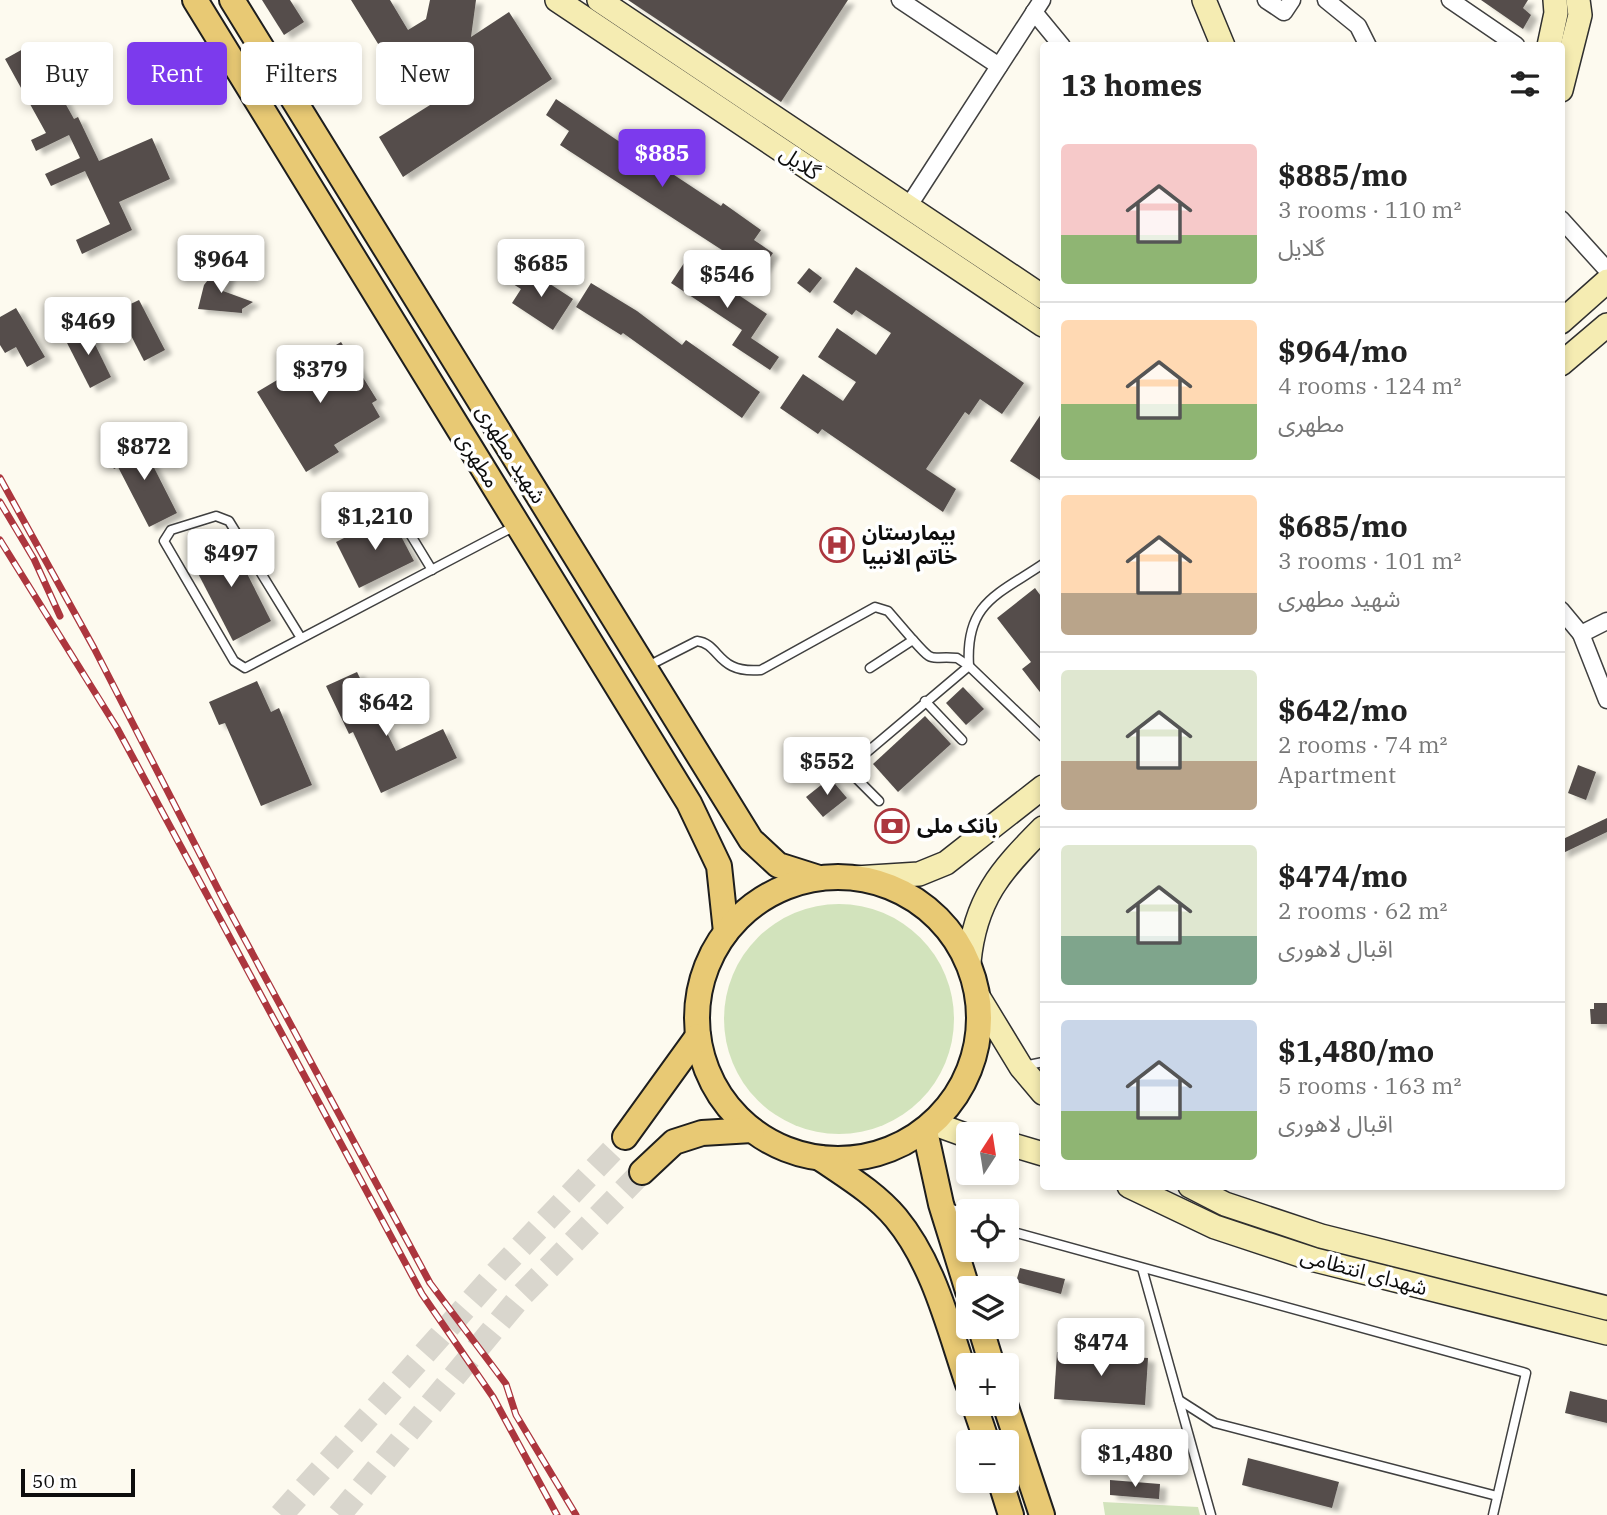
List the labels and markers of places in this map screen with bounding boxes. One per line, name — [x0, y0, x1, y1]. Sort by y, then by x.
pin: $885 — [621, 130, 703, 189]
pin: $964 — [180, 236, 262, 295]
pin: $685 — [500, 240, 582, 299]
pin: $546 — [686, 250, 768, 310]
pin: $469 — [47, 298, 129, 357]
pin: $379 — [279, 346, 361, 405]
pin: $872 — [103, 422, 185, 482]
pin: $1,210 — [318, 492, 432, 552]
place label: بیمارستان خاتم الانبیا — [862, 518, 957, 572]
hospital icon: بیمارستان خاتم الانبیا — [818, 526, 856, 564]
pin: $497 — [190, 530, 272, 589]
pin: $642 — [345, 678, 427, 738]
pin: $552 — [786, 738, 868, 797]
bank icon: بانک ملی — [873, 807, 911, 845]
place label: بانک ملی — [917, 811, 998, 839]
pin: $474 — [1060, 1318, 1142, 1378]
pin: $1,480 — [1078, 1430, 1192, 1489]

